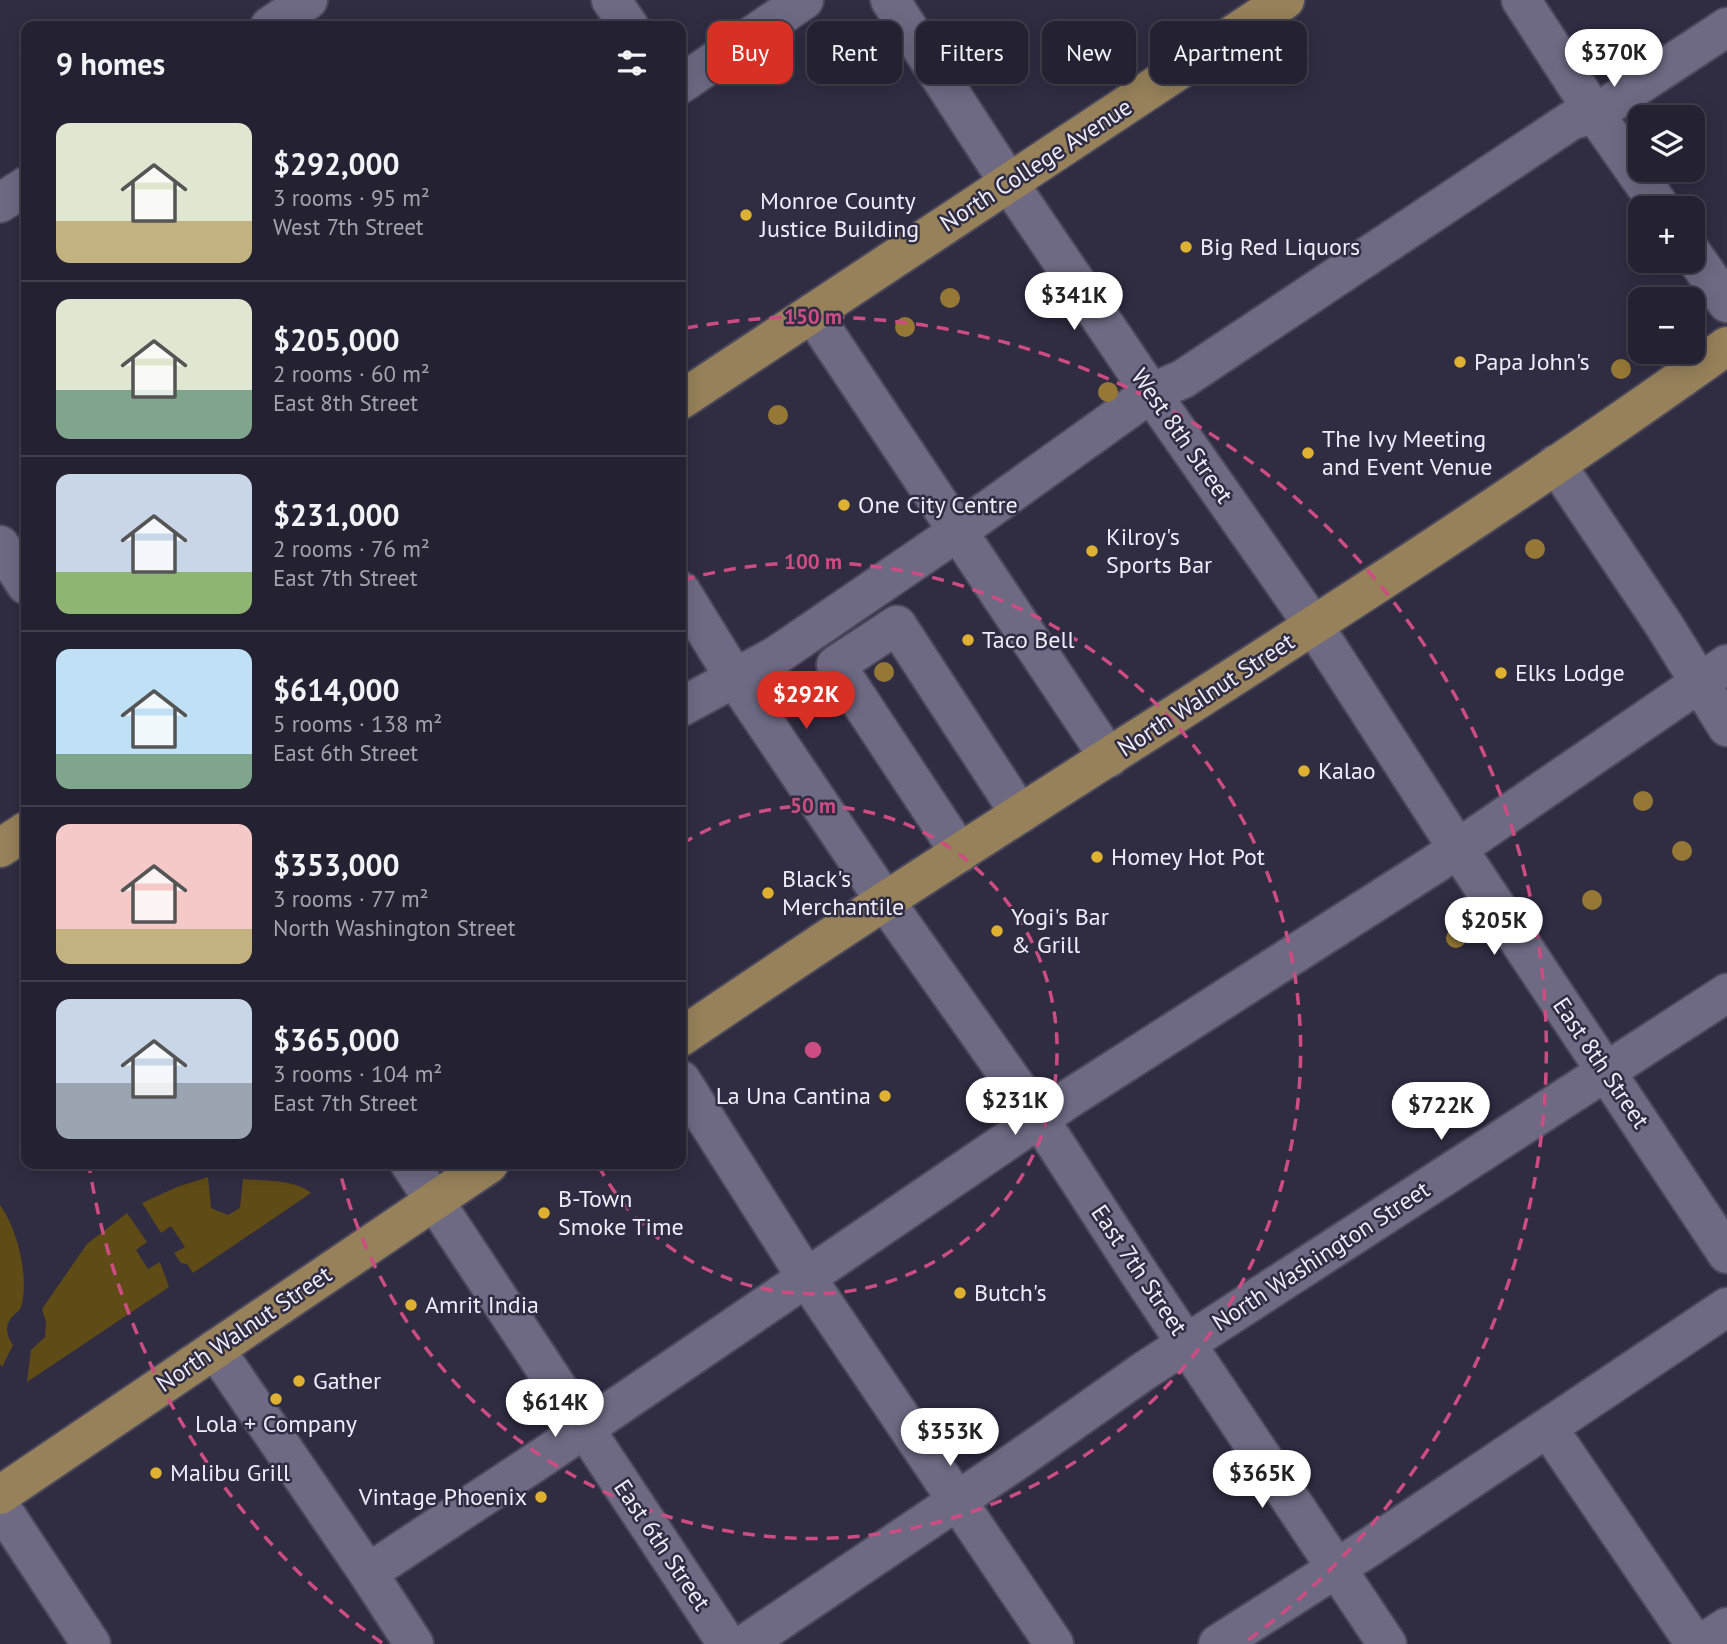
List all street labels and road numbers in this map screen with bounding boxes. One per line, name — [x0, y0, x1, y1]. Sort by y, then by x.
street label: North College Avenue — [934, 91, 1138, 238]
street label: West 8th Street — [1124, 362, 1240, 509]
street label: North Walnut Street — [1111, 626, 1300, 763]
street label: East 8th Street — [1546, 991, 1657, 1134]
street label: North Washington Street — [1206, 1174, 1435, 1338]
street label: East 7th Street — [1084, 1199, 1194, 1341]
street label: North Walnut Street — [150, 1258, 337, 1399]
street label: East 6th Street — [607, 1473, 718, 1616]

